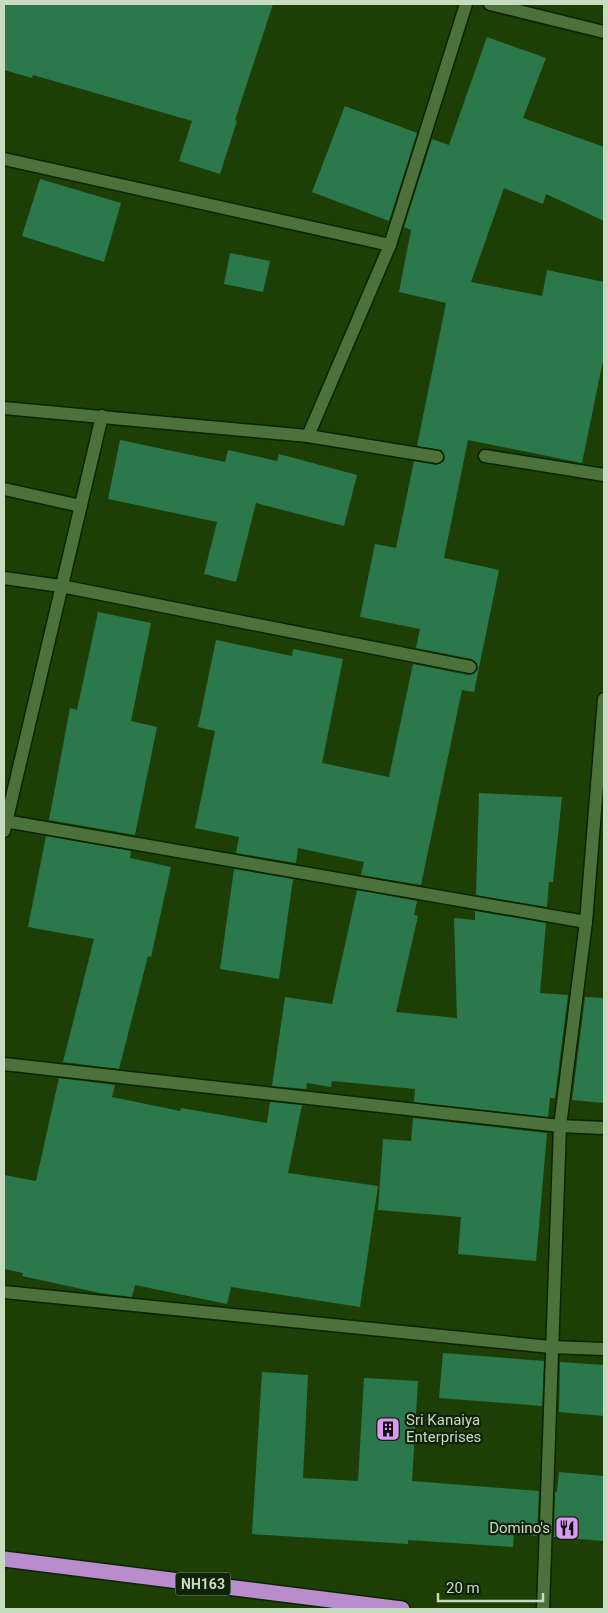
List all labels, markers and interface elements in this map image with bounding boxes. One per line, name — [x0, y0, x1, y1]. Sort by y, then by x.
place label: Sri Kanaiya Enterprises — [406, 1411, 481, 1446]
building icon: Sri Kanaiya Enterprises — [375, 1416, 401, 1442]
restaurant icon: Domino's — [554, 1515, 580, 1541]
place label: Domino's — [489, 1519, 550, 1537]
scale bar — [438, 1570, 543, 1602]
road number: NH163 — [176, 1572, 230, 1596]
text: 20 m — [446, 1579, 480, 1597]

